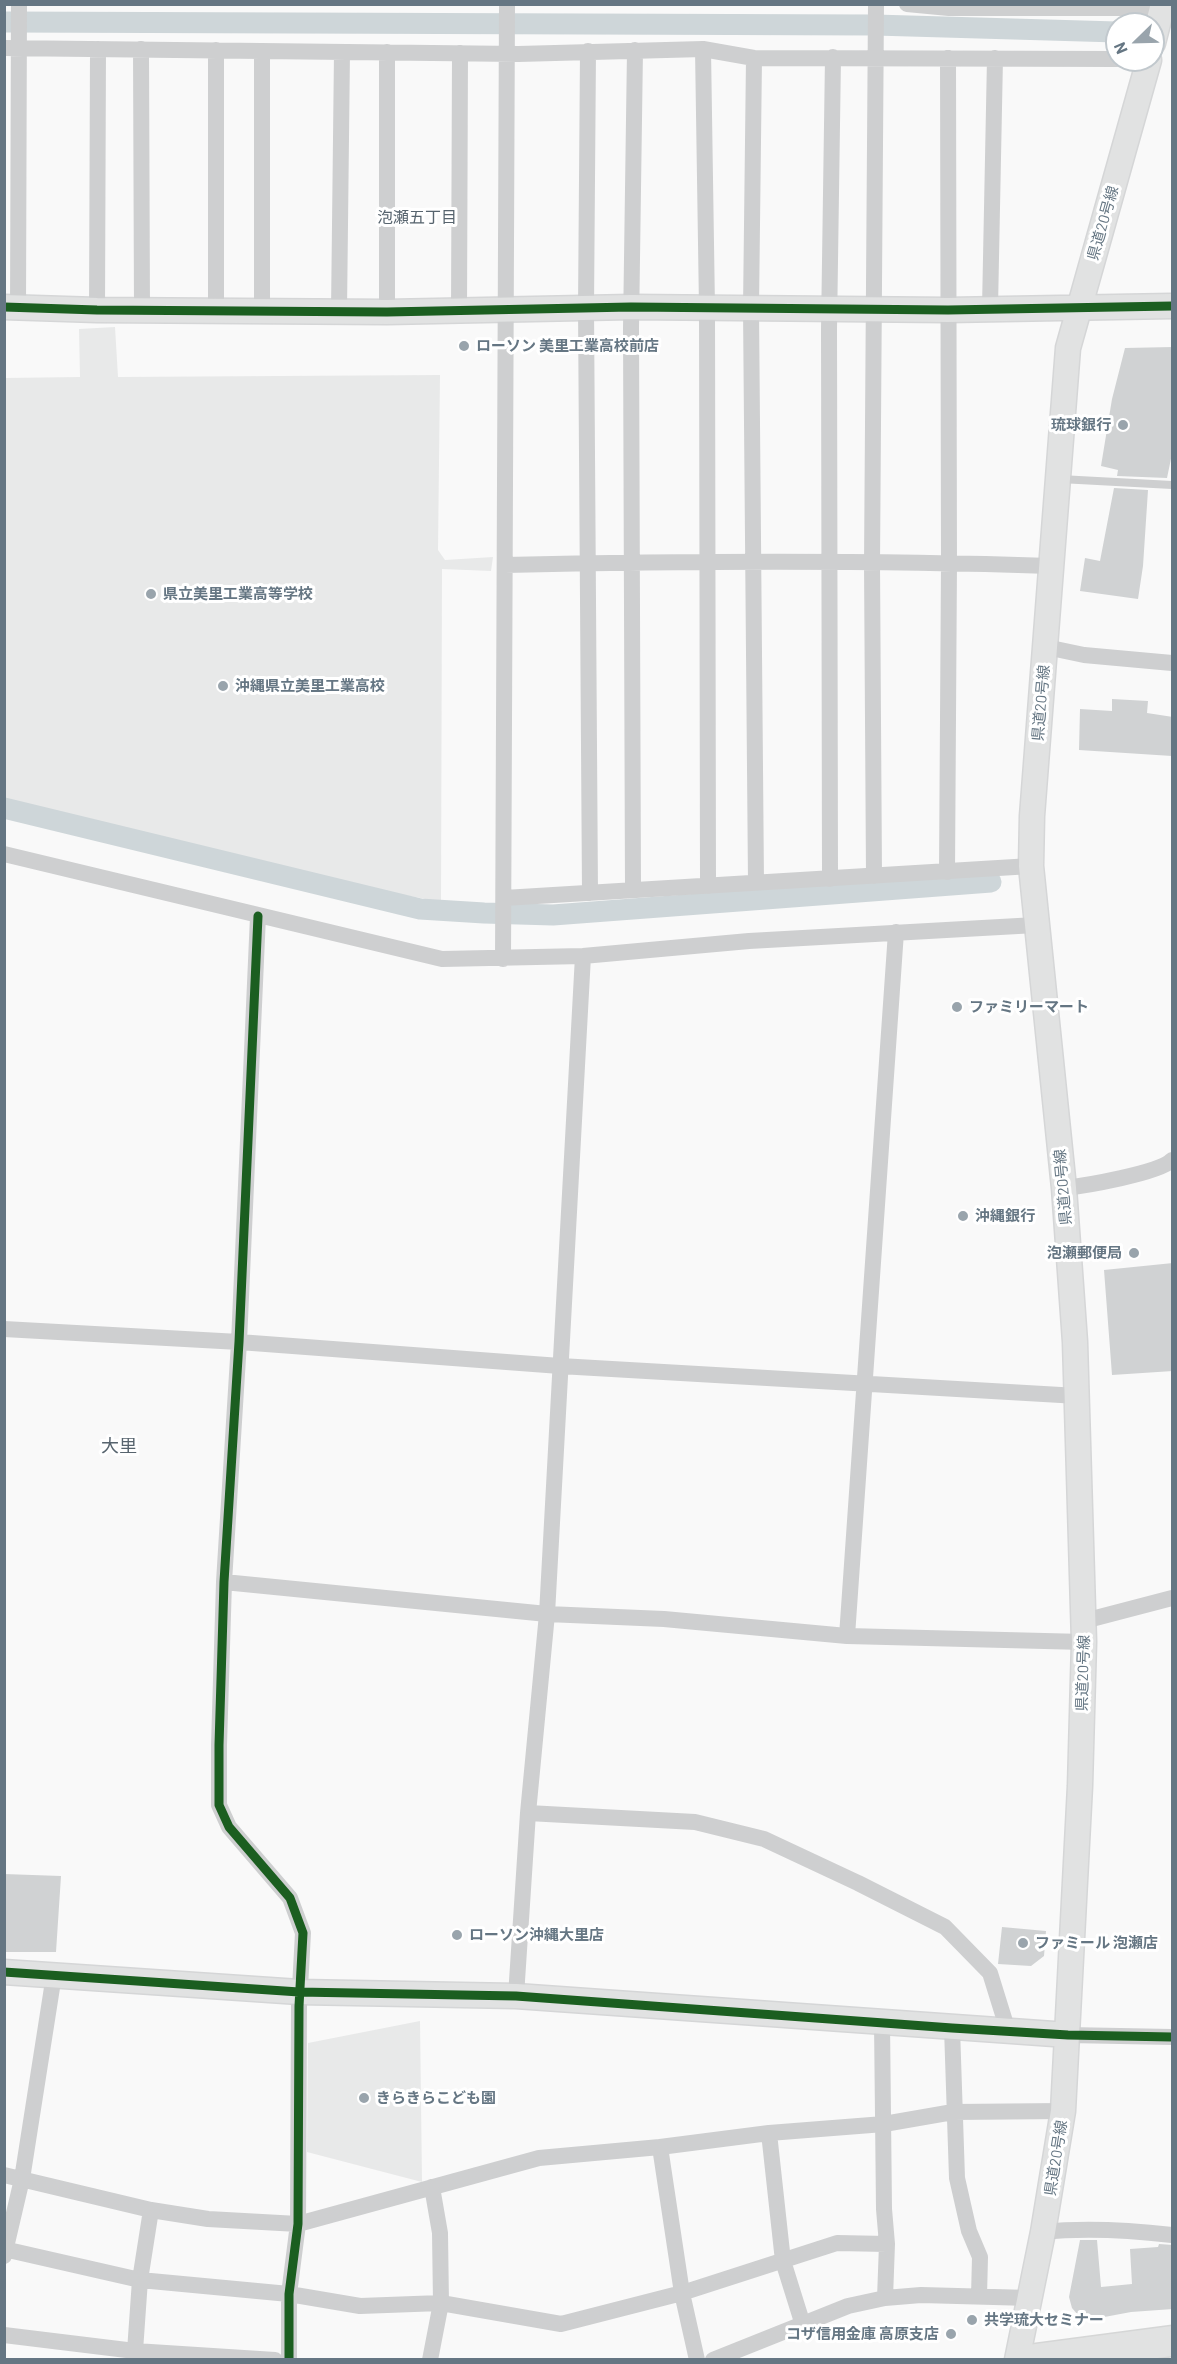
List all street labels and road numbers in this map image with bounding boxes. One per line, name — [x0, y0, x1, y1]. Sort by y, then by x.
street label: 県道20号線 — [1084, 184, 1122, 262]
street label: 県道20号線 — [1029, 664, 1053, 742]
street label: 県道20号線 — [1051, 1148, 1075, 1226]
street label: 県道20号線 — [1073, 1634, 1093, 1712]
street label: 県道20号線 — [1041, 2119, 1071, 2197]

